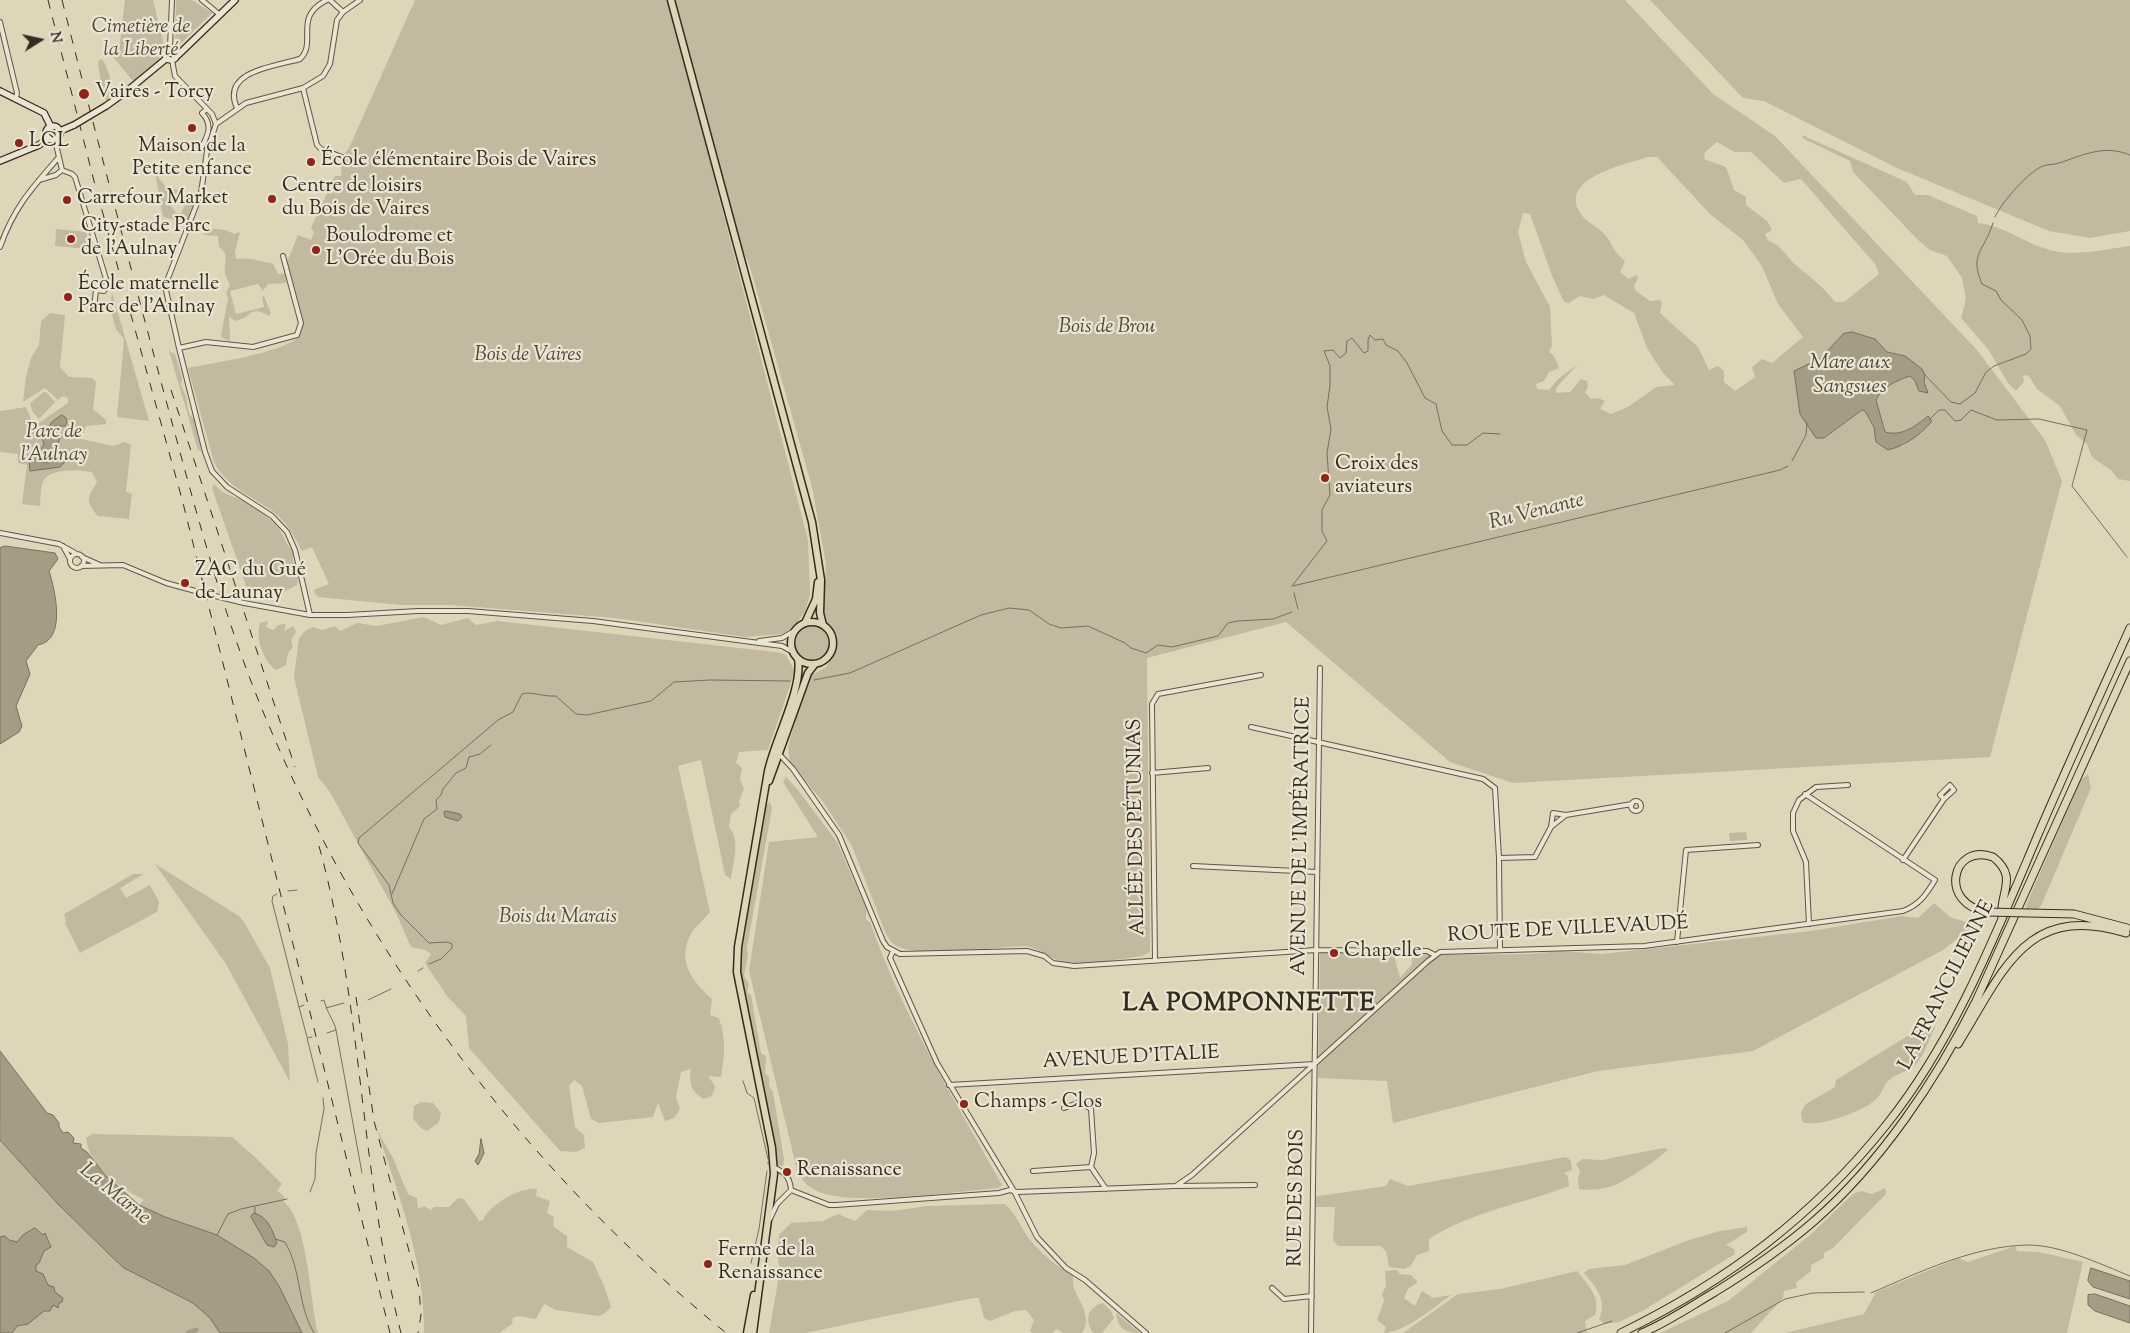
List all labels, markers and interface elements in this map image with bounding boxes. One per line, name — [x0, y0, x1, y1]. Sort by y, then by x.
north arrow — [15, 15, 65, 65]
park label: Cimetière de la Liberté — [92, 17, 190, 64]
text: N — [44, 30, 66, 45]
place label: Vaires - Torcy — [95, 82, 214, 106]
marker: Vaires - Torcy — [77, 87, 91, 101]
marker: Maison de la Petite enfance — [186, 122, 198, 134]
place label: LCL — [29, 131, 69, 155]
place label: Maison de la Petite enfance — [132, 136, 252, 183]
marker: LCL — [13, 137, 25, 149]
place label: École élémentaire Bois de Vaires — [321, 150, 596, 174]
marker: École élémentaire Bois de Vaires — [305, 156, 317, 168]
place label: Centre de loisirs du Bois de Vaires — [282, 176, 429, 223]
place label: Carrefour Market — [77, 188, 228, 212]
marker: Centre de loisirs du Bois de Vaires — [266, 193, 278, 205]
marker: Carrefour Market — [61, 194, 73, 206]
place label: City-stade Parc de l'Aulnay — [81, 216, 210, 263]
place label: Boulodrome et L’Orée du Bois — [326, 226, 454, 273]
marker: City-stade Parc de l'Aulnay — [65, 233, 77, 245]
marker: Boulodrome et L’Orée du Bois — [310, 244, 322, 256]
place label: École maternelle Parc de l'Aulnay — [78, 274, 219, 321]
marker: École maternelle Parc de l'Aulnay — [62, 291, 74, 303]
park label: Bois de Brou — [1059, 317, 1155, 341]
park label: Bois de Vaires — [474, 345, 582, 369]
water label: Mare aux Sangsues — [1810, 351, 1890, 401]
park label: Parc de l'Aulnay — [21, 422, 87, 469]
place label: Croix des aviateurs — [1335, 454, 1418, 501]
marker: Croix des aviateurs — [1319, 472, 1331, 484]
water label: Ru Venante — [1487, 489, 1587, 537]
place label: ZAC du Gué de Launay — [195, 560, 306, 607]
marker: ZAC du Gué de Launay — [179, 577, 191, 589]
street label: AVENUE DE L'IMPÉRATRICE — [1289, 696, 1317, 976]
street label: ALLÉE DES PÉTUNIAS — [1124, 718, 1152, 936]
street label: LA FRANCILIENNE — [1895, 897, 2001, 1075]
park label: Bois du Marais — [499, 907, 617, 931]
street label: ROUTE DE VILLEVAUDÉ — [1447, 913, 1689, 949]
place label: Chapelle — [1344, 941, 1421, 965]
marker: Chapelle — [1328, 947, 1340, 959]
district label: LA POMPONNETTE — [1121, 991, 1377, 1021]
street label: AVENUE D'ITALIE — [1042, 1042, 1220, 1076]
place label: Champs - Clos — [974, 1092, 1102, 1116]
marker: Champs - Clos — [958, 1098, 970, 1110]
street label: RUE DES BOIS — [1285, 1129, 1311, 1267]
water label: La Marne — [73, 1159, 155, 1231]
place label: Renaissance — [797, 1160, 902, 1184]
marker: Renaissance — [781, 1166, 793, 1178]
place label: Ferme de la Renaissance — [718, 1240, 823, 1287]
marker: Ferme de la Renaissance — [702, 1258, 714, 1270]

